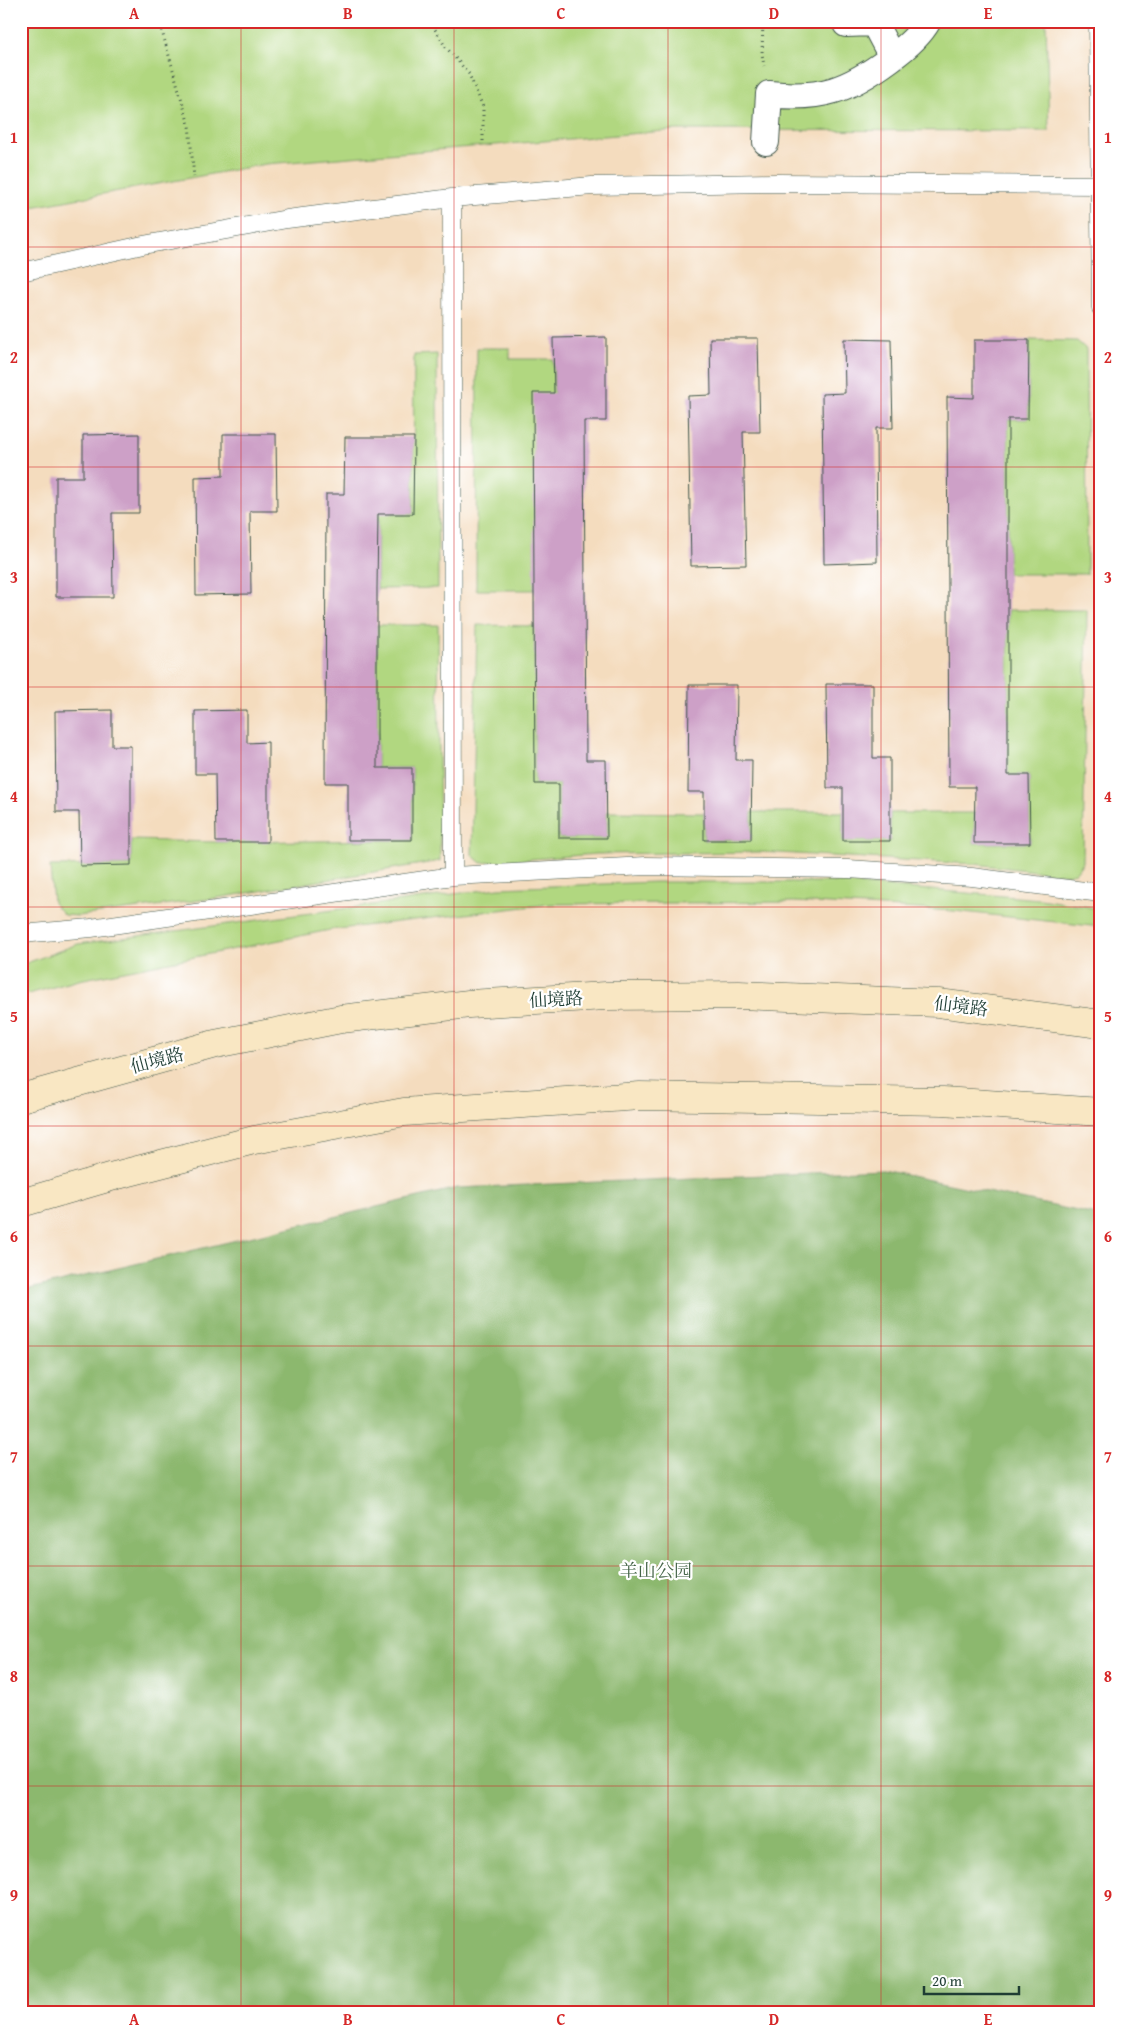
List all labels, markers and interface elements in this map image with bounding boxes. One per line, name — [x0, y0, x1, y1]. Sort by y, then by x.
text: A — [129, 1, 140, 25]
text: B — [343, 1, 353, 25]
text: C — [556, 1, 566, 25]
text: D — [769, 1, 779, 25]
text: E — [984, 1, 993, 25]
text: 1 — [10, 125, 18, 149]
text: 1 — [1104, 125, 1112, 149]
text: 2 — [10, 345, 18, 369]
text: 2 — [1104, 345, 1112, 369]
text: 3 — [10, 565, 18, 589]
text: 3 — [1104, 565, 1112, 589]
text: 4 — [10, 784, 18, 808]
text: 4 — [1104, 784, 1112, 808]
street label: 仙境路 — [528, 984, 584, 1014]
street label: 仙境路 — [933, 989, 989, 1023]
text: 5 — [10, 1004, 18, 1028]
text: 5 — [1104, 1004, 1112, 1028]
street label: 仙境路 — [127, 1040, 187, 1080]
text: 6 — [10, 1224, 18, 1248]
text: 6 — [1104, 1224, 1112, 1248]
text: 7 — [10, 1444, 18, 1468]
text: 7 — [1104, 1444, 1112, 1468]
park label: 羊山公园 — [620, 1557, 692, 1584]
text: 8 — [10, 1664, 18, 1688]
text: 8 — [1104, 1664, 1112, 1688]
text: 9 — [10, 1883, 18, 1907]
text: 9 — [1104, 1883, 1112, 1907]
scale bar — [924, 1963, 1020, 1995]
text: 20 m — [932, 1970, 963, 1991]
text: A — [129, 2007, 140, 2031]
text: B — [343, 2007, 353, 2031]
text: C — [556, 2007, 566, 2031]
text: D — [769, 2007, 779, 2031]
text: E — [984, 2007, 993, 2031]

